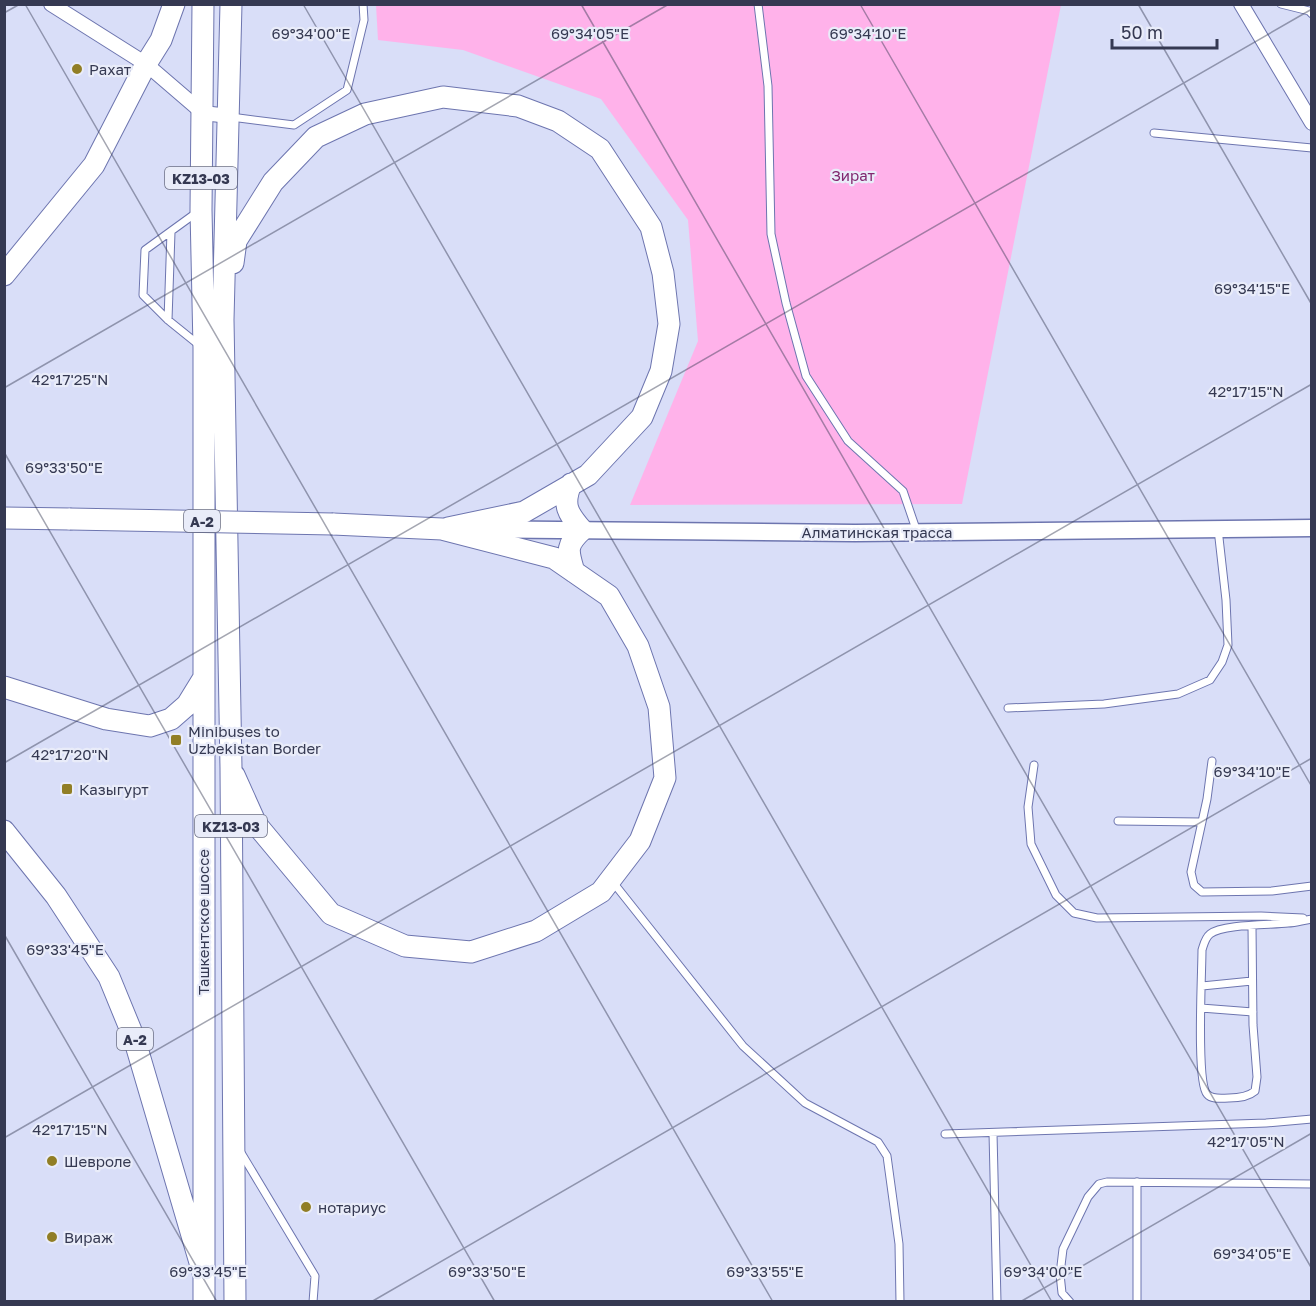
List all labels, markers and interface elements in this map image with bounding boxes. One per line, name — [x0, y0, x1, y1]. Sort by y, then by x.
scale bar — [1112, 12, 1217, 50]
text: 50 m — [1121, 21, 1163, 43]
text: 69°34'00"E — [272, 24, 350, 42]
text: 69°34'05"E — [551, 24, 629, 42]
text: 69°34'10"E — [830, 24, 906, 42]
place label: Рахат — [89, 60, 132, 78]
marker: Рахат — [70, 62, 84, 76]
park label: Зират — [831, 166, 875, 184]
road number: KZ13-03 — [165, 167, 237, 189]
text: 69°34'15"E — [1214, 279, 1290, 297]
text: 42°17'25"N — [32, 370, 108, 388]
text: 42°17'15"N — [1208, 382, 1284, 400]
text: 69°33'50"E — [25, 458, 103, 476]
road number: A-2 — [184, 510, 220, 532]
street label: Алматинская трасса — [801, 523, 953, 541]
place label: Minibuses to Uzbekistan Border — [188, 722, 321, 757]
marker: Minibuses to Uzbekistan Border — [169, 733, 183, 747]
text: 42°17'20"N — [31, 745, 109, 763]
text: 69°34'10"E — [1214, 762, 1290, 780]
place label: Казыгурт — [79, 780, 149, 798]
marker: Казыгурт — [60, 782, 74, 796]
road number: KZ13-03 — [195, 815, 267, 837]
street label: Ташкентское шоссе — [194, 849, 212, 995]
text: 69°33'45"E — [26, 940, 104, 958]
road number: A-2 — [117, 1028, 153, 1050]
text: 42°17'15"N — [32, 1120, 108, 1138]
text: 42°17'05"N — [1207, 1132, 1285, 1150]
place label: Шевроле — [64, 1152, 132, 1170]
marker: Шевроле — [45, 1154, 59, 1168]
place label: нотариус — [318, 1198, 386, 1216]
marker: нотариус — [299, 1200, 313, 1214]
place label: Вираж — [64, 1228, 113, 1246]
marker: Вираж — [45, 1230, 59, 1244]
text: 69°34'05"E — [1213, 1244, 1291, 1262]
text: 69°33'45"E — [169, 1262, 247, 1280]
text: 69°33'50"E — [448, 1262, 526, 1280]
text: 69°33'55"E — [726, 1262, 804, 1280]
text: 69°34'00"E — [1004, 1262, 1082, 1280]

